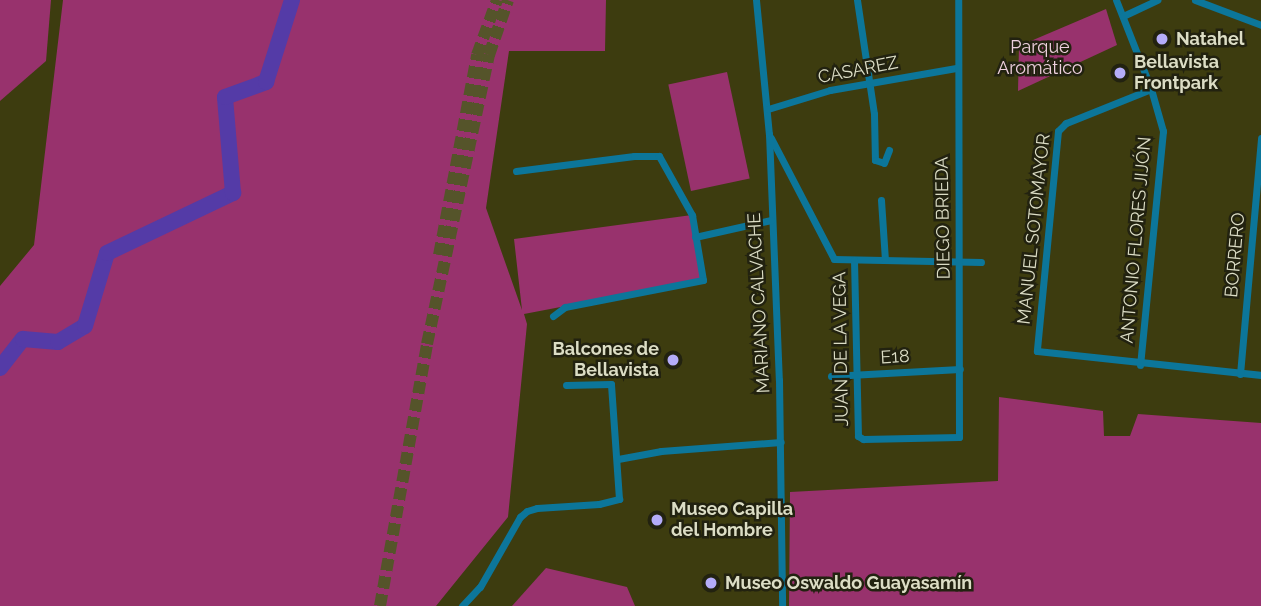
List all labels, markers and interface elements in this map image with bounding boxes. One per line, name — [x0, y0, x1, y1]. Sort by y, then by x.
place label: Natahel — [1176, 28, 1244, 50]
marker: Natahel — [1154, 31, 1170, 47]
park label: Parque Aromático — [997, 37, 1083, 80]
street label: CASAREZ — [816, 52, 900, 88]
place label: Bellavista Frontpark — [1134, 52, 1219, 94]
marker: Bellavista Frontpark — [1112, 65, 1128, 81]
street label: MANUEL SOTOMAYOR — [1013, 132, 1055, 326]
street label: ANTONIO FLORES JIJÓN — [1116, 135, 1156, 345]
street label: DIEGO BRIEDA — [931, 156, 955, 280]
street label: MARIANO CALVACHE — [743, 212, 775, 394]
street label: BORRERO — [1221, 212, 1249, 298]
street label: JUAN DE LA VEGA — [829, 271, 853, 427]
place label: Balcones de Bellavista — [552, 339, 659, 382]
street label: E18 — [880, 345, 910, 369]
marker: Balcones de Bellavista — [665, 352, 681, 368]
place label: Museo Capilla del Hombre — [671, 499, 793, 542]
marker: Museo Capilla del Hombre — [649, 512, 665, 528]
place label: Museo Oswaldo Guayasamín — [725, 572, 972, 594]
marker: Museo Oswaldo Guayasamín — [703, 575, 719, 591]

